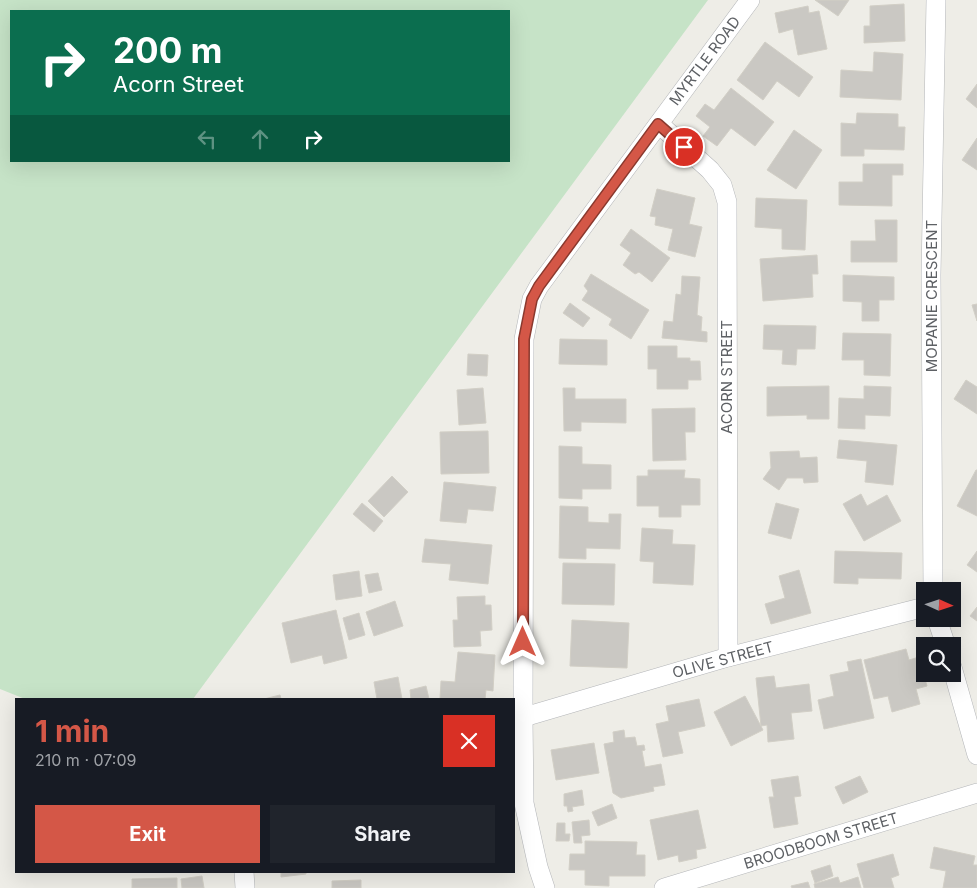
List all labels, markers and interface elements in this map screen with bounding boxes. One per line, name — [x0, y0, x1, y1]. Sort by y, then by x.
street label: MYRTLE ROAD — [665, 12, 744, 109]
text: 200 m — [113, 29, 222, 71]
icon: right — [30, 30, 95, 95]
text: Acorn Street — [113, 71, 244, 97]
icon: left — [193, 125, 221, 153]
icon: ahead — [246, 125, 274, 153]
icon: right — [299, 125, 327, 153]
pin — [663, 126, 705, 168]
icon: arrive — [670, 133, 698, 161]
street label: MOPANIE CRESCENT — [922, 220, 941, 372]
street label: ACORN STREET — [717, 320, 736, 434]
north arrow — [916, 582, 961, 628]
map controls — [916, 582, 961, 682]
position arrow — [496, 615, 548, 667]
street label: OLIVE STREET — [670, 637, 776, 682]
button: search — [916, 637, 961, 682]
text: 1 min — [35, 713, 109, 749]
button: close — [443, 715, 495, 767]
text: 210 m · 07:09 — [35, 750, 136, 770]
button: Exit — [35, 805, 260, 863]
button: Share — [270, 805, 495, 863]
street label: BROODBOOM STREET — [741, 808, 900, 873]

